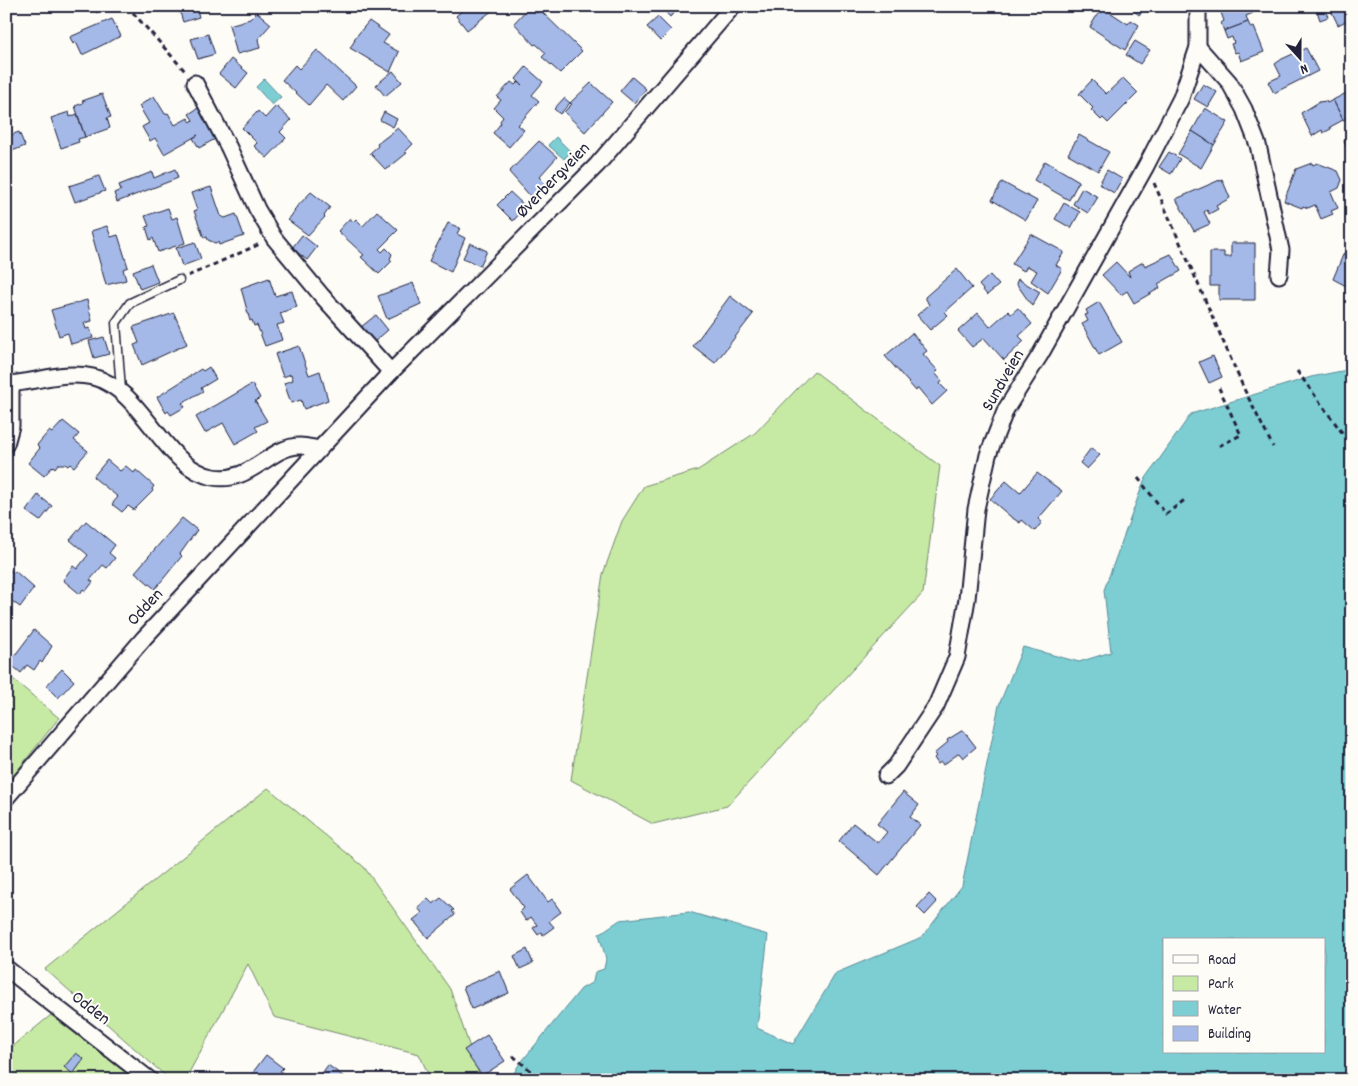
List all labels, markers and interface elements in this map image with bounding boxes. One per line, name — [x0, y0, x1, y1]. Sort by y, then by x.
north arrow — [1276, 32, 1326, 82]
text: N — [1297, 58, 1311, 79]
street label: Øverbergveien — [511, 137, 597, 225]
street label: Sundveien — [976, 346, 1032, 416]
street label: Odden — [122, 584, 170, 632]
legend — [1163, 938, 1326, 1054]
text: Road — [1208, 950, 1236, 972]
text: Park — [1208, 974, 1234, 996]
street label: Odden — [65, 986, 115, 1032]
text: Water — [1208, 1000, 1242, 1022]
text: Building — [1208, 1024, 1251, 1046]

